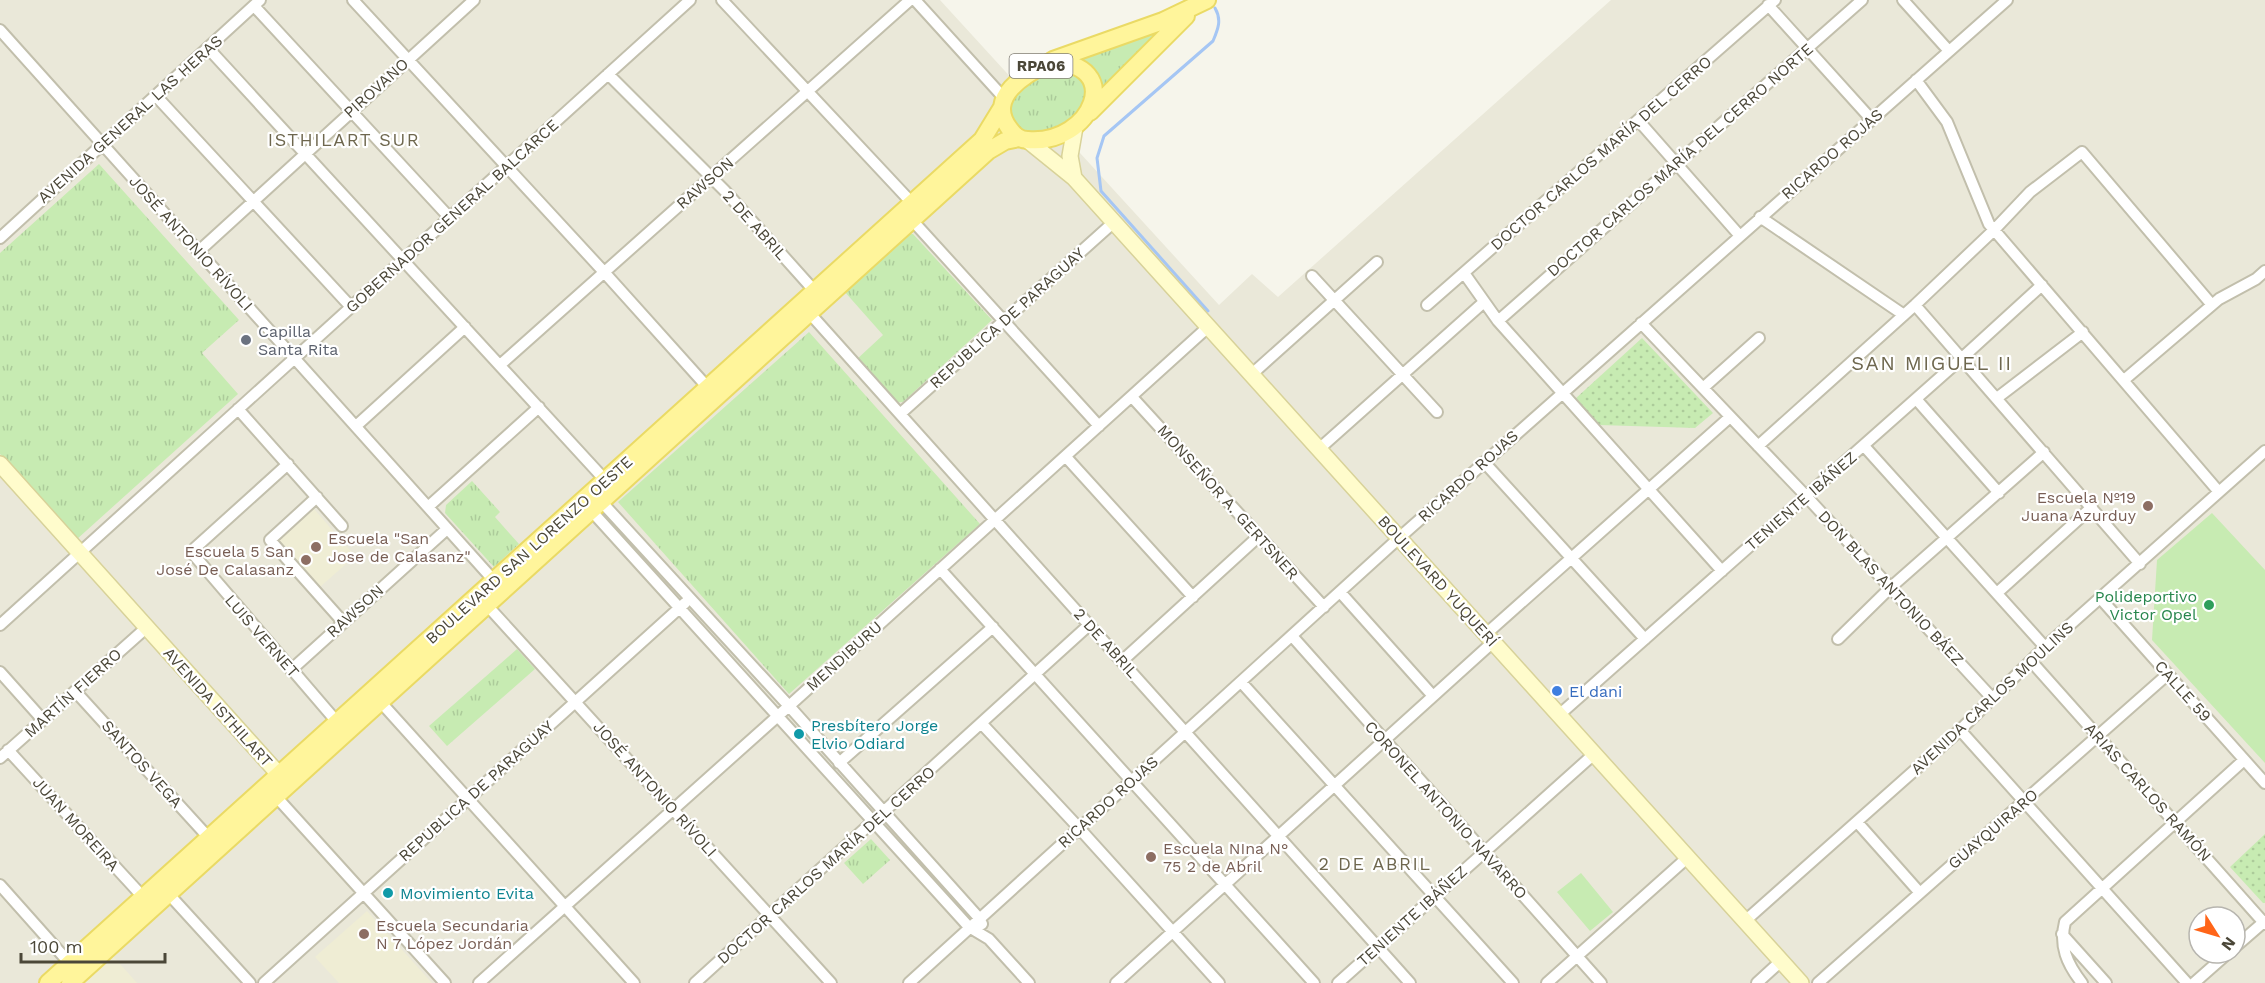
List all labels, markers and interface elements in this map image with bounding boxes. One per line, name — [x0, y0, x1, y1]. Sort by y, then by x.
street label: AVENIDA GENERAL LAS HERAS — [34, 31, 226, 207]
street label: DOCTOR CARLOS MARÍA DEL CERRO NORTE — [1543, 39, 1817, 281]
street label: DOCTOR CARLOS MARÍA DEL CERRO — [1487, 52, 1715, 254]
street label: PIROVANO — [340, 54, 412, 122]
road number: RPA06 — [1010, 54, 1072, 78]
street label: RICARDO ROJAS — [1777, 105, 1887, 203]
street label: GOBERNADOR GENERAL BALCARCE — [342, 115, 562, 317]
district label: ISTHILART SUR — [268, 129, 420, 150]
street label: RAWSON — [672, 153, 738, 213]
street label: JOSÉ ANTONIO RÍVOLI — [125, 171, 257, 315]
street label: 2 DE ABRIL — [719, 186, 792, 264]
street label: REPUBLICA DE PARAGUAY — [926, 243, 1088, 393]
place label: Capilla Santa Rita — [258, 322, 338, 359]
marker: Capilla Santa Rita — [239, 333, 253, 347]
district label: SAN MIGUEL II — [1851, 351, 2013, 375]
street label: MONSEÑOR A. GERTSNER — [1153, 421, 1303, 583]
street label: RICARDO ROJAS — [1414, 426, 1522, 526]
street label: TENIENTE IBÁÑEZ — [1741, 447, 1861, 555]
street label: BOULEVARD SAN LORENZO OESTE — [422, 452, 636, 648]
place label: Escuela Nº19 Juana Azurduy — [2021, 488, 2137, 525]
marker: Escuela Nº19 Juana Azurduy — [2141, 499, 2155, 513]
street label: DON BLAS ANTONIO BÁEZ — [1814, 507, 1968, 669]
street label: BOULEVARD YUQUERÍ — [1374, 512, 1502, 651]
place label: Escuela "San Jose de Calasanz" — [328, 529, 471, 566]
marker: Escuela "San Jose de Calasanz" — [309, 540, 323, 554]
place label: Escuela 5 San José De Calasanz — [156, 542, 294, 579]
marker: Escuela 5 San José De Calasanz — [299, 553, 313, 567]
street label: RAWSON — [323, 581, 387, 641]
place label: Polideportivo Victor Opel — [2095, 587, 2197, 624]
street label: LUIS VERNET — [221, 591, 303, 681]
marker: Polideportivo Victor Opel — [2202, 598, 2216, 612]
street label: 2 DE ABRIL — [1070, 604, 1143, 682]
street label: MENDIBURU — [802, 617, 886, 695]
street label: AVENIDA CARLOS MOULINS — [1907, 618, 2077, 778]
street label: AVENIDA ISTHILART — [159, 643, 277, 771]
street label: MARTÍN FIERRO — [21, 644, 125, 742]
street label: CALLE 59 — [2151, 657, 2215, 725]
place label: El dani — [1569, 682, 1622, 701]
marker: El dani — [1550, 684, 1564, 698]
street label: SANTOS VEGA — [98, 716, 187, 812]
street label: REPUBLICA DE PARAGUAY — [395, 716, 557, 866]
place label: Presbítero Jorge Elvio Odiard — [811, 716, 938, 753]
street label: JOSÉ ANTONIO RÍVOLI — [589, 717, 721, 861]
street label: CORONEL ANTONIO NAVARRO — [1361, 717, 1531, 903]
street label: ARIAS CARLOS RAMÓN — [2081, 719, 2215, 865]
marker: Presbítero Jorge Elvio Odiard — [792, 727, 806, 741]
street label: RICARDO ROJAS — [1054, 752, 1162, 852]
street label: DOCTOR CARLOS MARÍA DEL CERRO — [713, 762, 939, 968]
street label: JUAN MOREIRA — [29, 773, 124, 875]
street label: GUAYQUIRARO — [1944, 785, 2042, 873]
place label: Escuela NIna N° 75 2 de Abril — [1163, 839, 1288, 876]
marker: Escuela NIna N° 75 2 de Abril — [1144, 850, 1158, 864]
district label: 2 DE ABRIL — [1318, 853, 1432, 874]
street label: TENIENTE IBÁÑEZ — [1353, 862, 1471, 970]
place label: Movimiento Evita — [400, 884, 534, 903]
marker: Movimiento Evita — [381, 886, 395, 900]
north arrow — [2187, 905, 2247, 965]
place label: Escuela Secundaria N 7 López Jordán — [376, 916, 529, 953]
scale bar — [21, 926, 165, 964]
marker: Escuela Secundaria N 7 López Jordán — [357, 927, 371, 941]
text: N — [2217, 933, 2240, 954]
text: 100 m — [30, 936, 83, 957]

